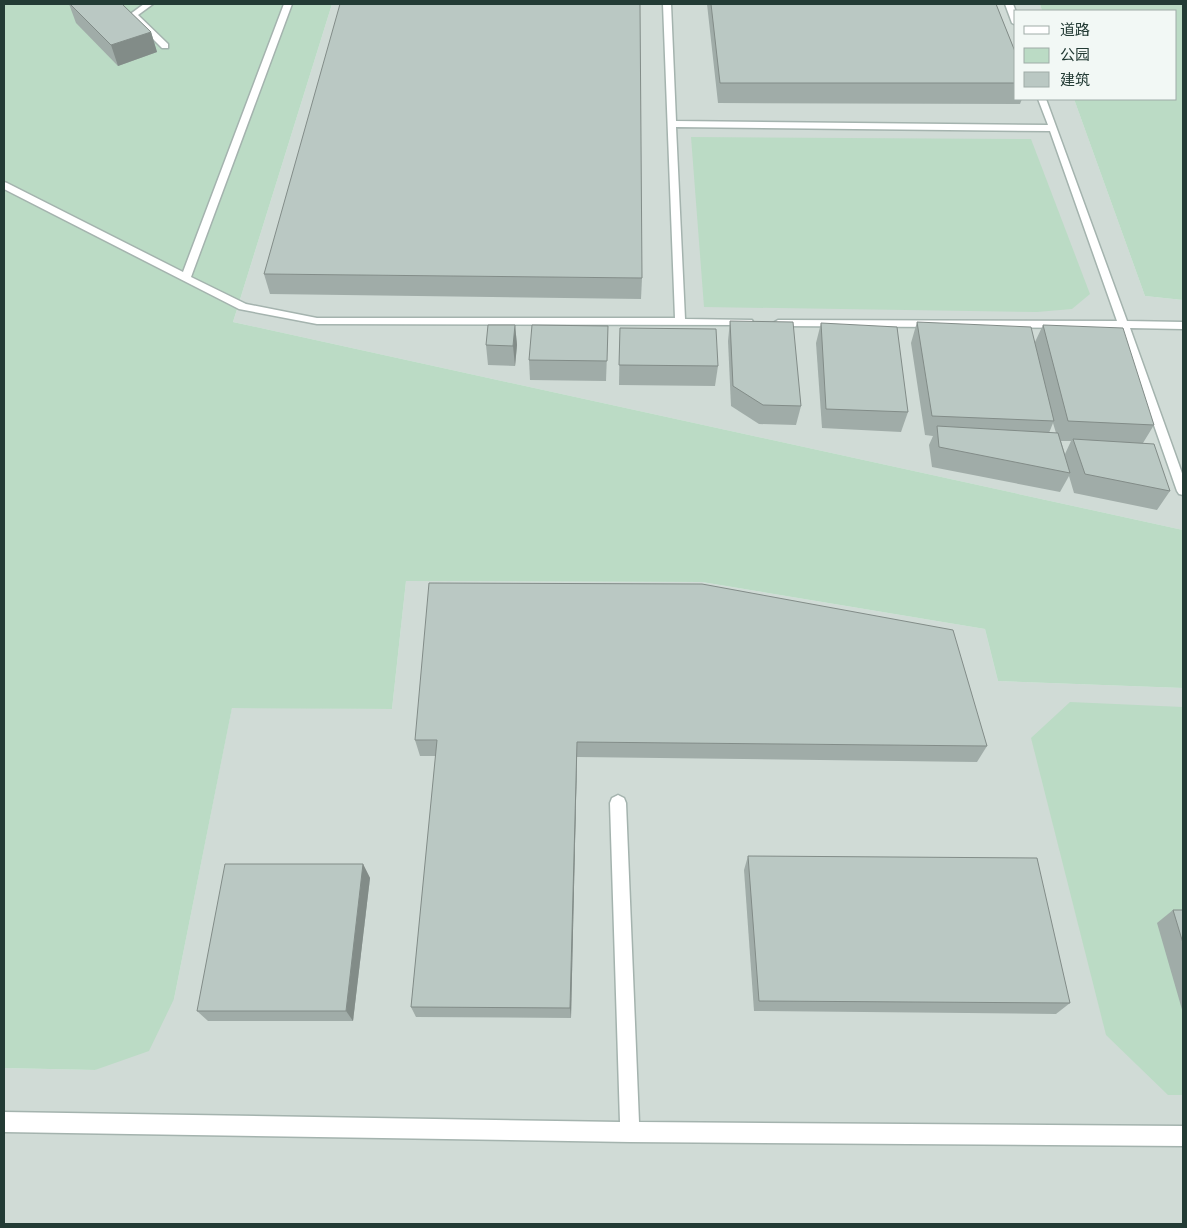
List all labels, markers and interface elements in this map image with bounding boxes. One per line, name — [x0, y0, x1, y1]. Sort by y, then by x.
legend — [1014, 10, 1177, 100]
text: 道路 — [1060, 20, 1090, 38]
text: 公园 — [1060, 45, 1090, 63]
text: 建筑 — [1060, 70, 1090, 88]

